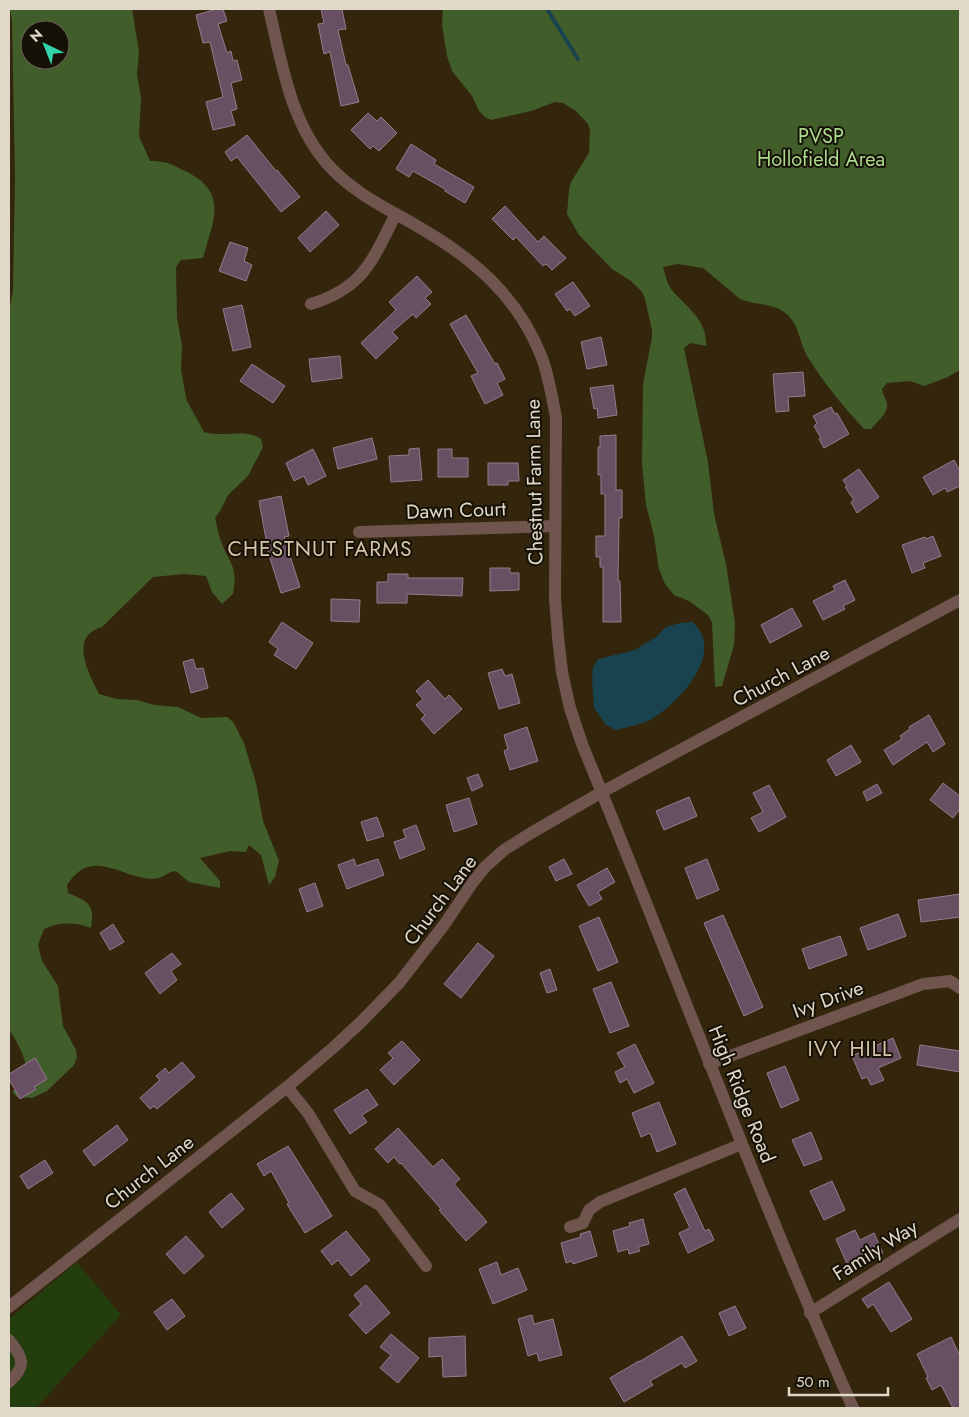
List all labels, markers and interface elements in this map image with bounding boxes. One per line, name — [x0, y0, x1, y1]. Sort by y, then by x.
north arrow — [20, 20, 70, 70]
text: N — [25, 24, 47, 47]
park label: PVSP Hollofield Area — [757, 122, 885, 174]
street label: Chestnut Farm Lane — [519, 399, 550, 565]
street label: Dawn Court — [406, 494, 507, 527]
district label: CHESTNUT FARMS — [228, 534, 412, 564]
street label: Church Lane — [727, 639, 835, 714]
street label: Church Lane — [397, 849, 484, 952]
street label: Ivy Drive — [789, 973, 868, 1026]
street label: High Ridge Road — [701, 1021, 782, 1167]
district label: IVY HILL — [808, 1034, 893, 1064]
street label: Church Lane — [98, 1128, 200, 1217]
street label: Family Way — [827, 1213, 924, 1288]
scale bar — [789, 1364, 888, 1396]
text: 50 m — [796, 1371, 830, 1393]

